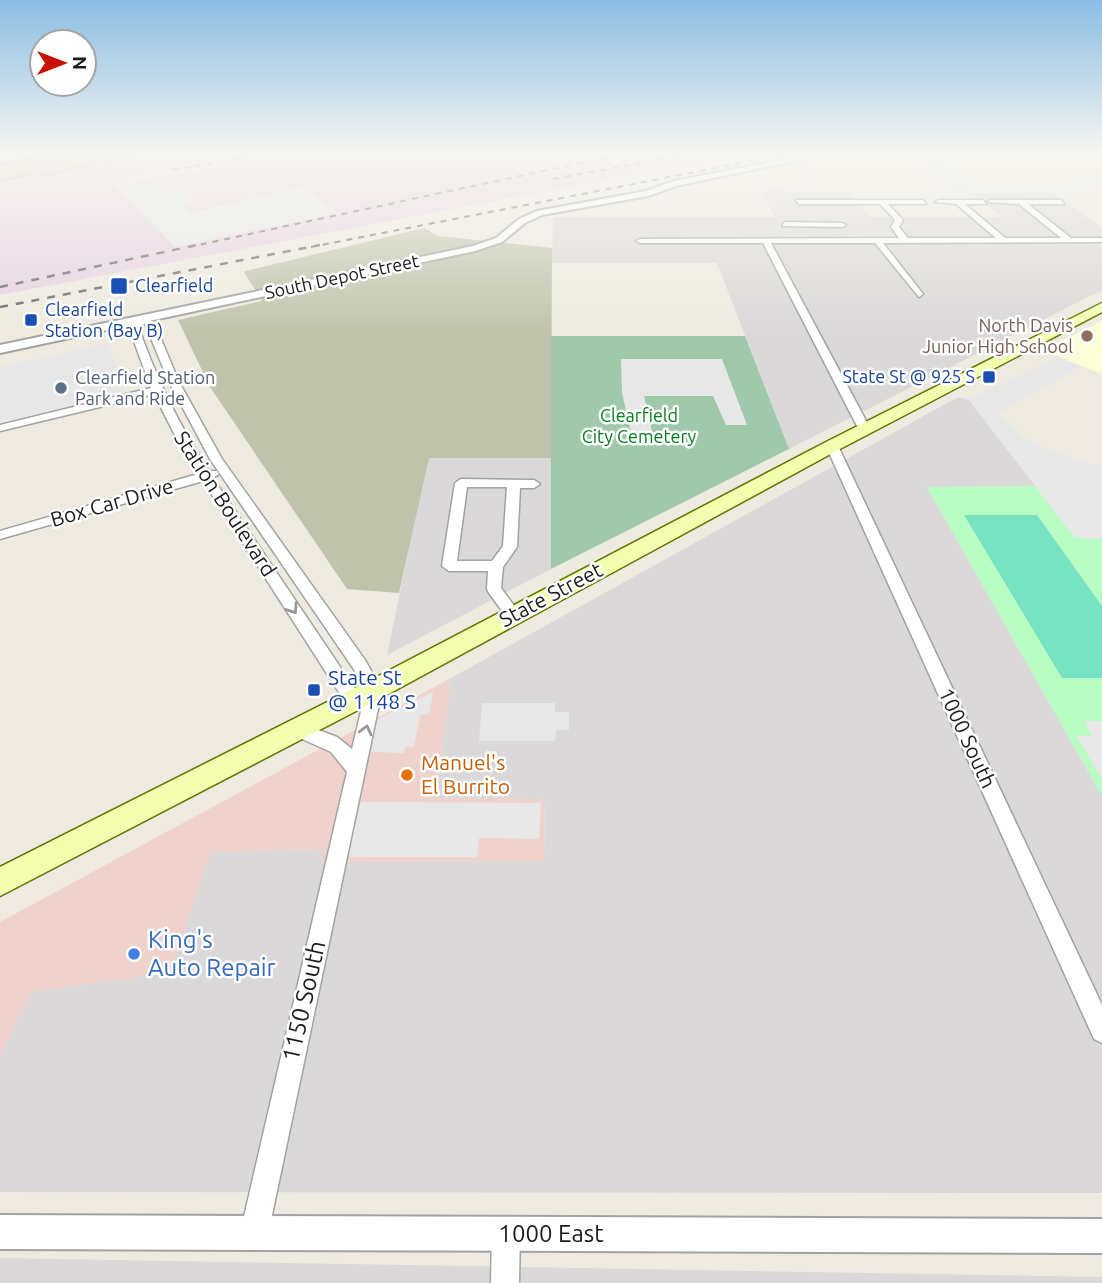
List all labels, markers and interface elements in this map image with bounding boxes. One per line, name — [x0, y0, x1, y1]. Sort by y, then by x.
north arrow — [28, 28, 98, 98]
text: N — [69, 56, 91, 70]
street label: South Depot Street — [263, 250, 421, 302]
place label: Clearfield — [135, 275, 213, 295]
marker: Clearfield — [109, 276, 129, 296]
place label: Clearfield Station (Bay B) — [45, 299, 163, 341]
marker: Clearfield Station (Bay B) — [23, 312, 39, 328]
place label: North Davis Junior High School — [922, 315, 1073, 356]
marker: North Davis Junior High School — [1079, 328, 1095, 344]
place label: State St @ 925 S — [842, 366, 975, 386]
place label: Clearfield Station Park and Ride — [75, 367, 215, 408]
marker: State St @ 925 S — [981, 369, 997, 385]
marker: Clearfield Station Park and Ride — [53, 380, 69, 396]
park label: Clearfield City Cemetery — [582, 405, 697, 446]
street label: Station Boulevard — [170, 426, 282, 581]
street label: Box Car Drive — [47, 473, 176, 531]
street label: State Street — [495, 557, 606, 631]
one-way arrow — [285, 601, 297, 614]
place label: State St @ 1148 S — [328, 665, 416, 713]
marker: State St @ 1148 S — [306, 682, 322, 698]
street label: 1000 South — [934, 684, 1002, 791]
one-way arrow — [358, 724, 372, 736]
place label: Manuel's El Burrito — [421, 750, 510, 798]
marker: Manuel's El Burrito — [399, 767, 415, 783]
place label: King's Auto Repair — [148, 926, 276, 981]
street label: 1150 South — [277, 938, 331, 1064]
marker: King's Auto Repair — [126, 946, 142, 962]
street label: 1000 East — [498, 1220, 604, 1247]

